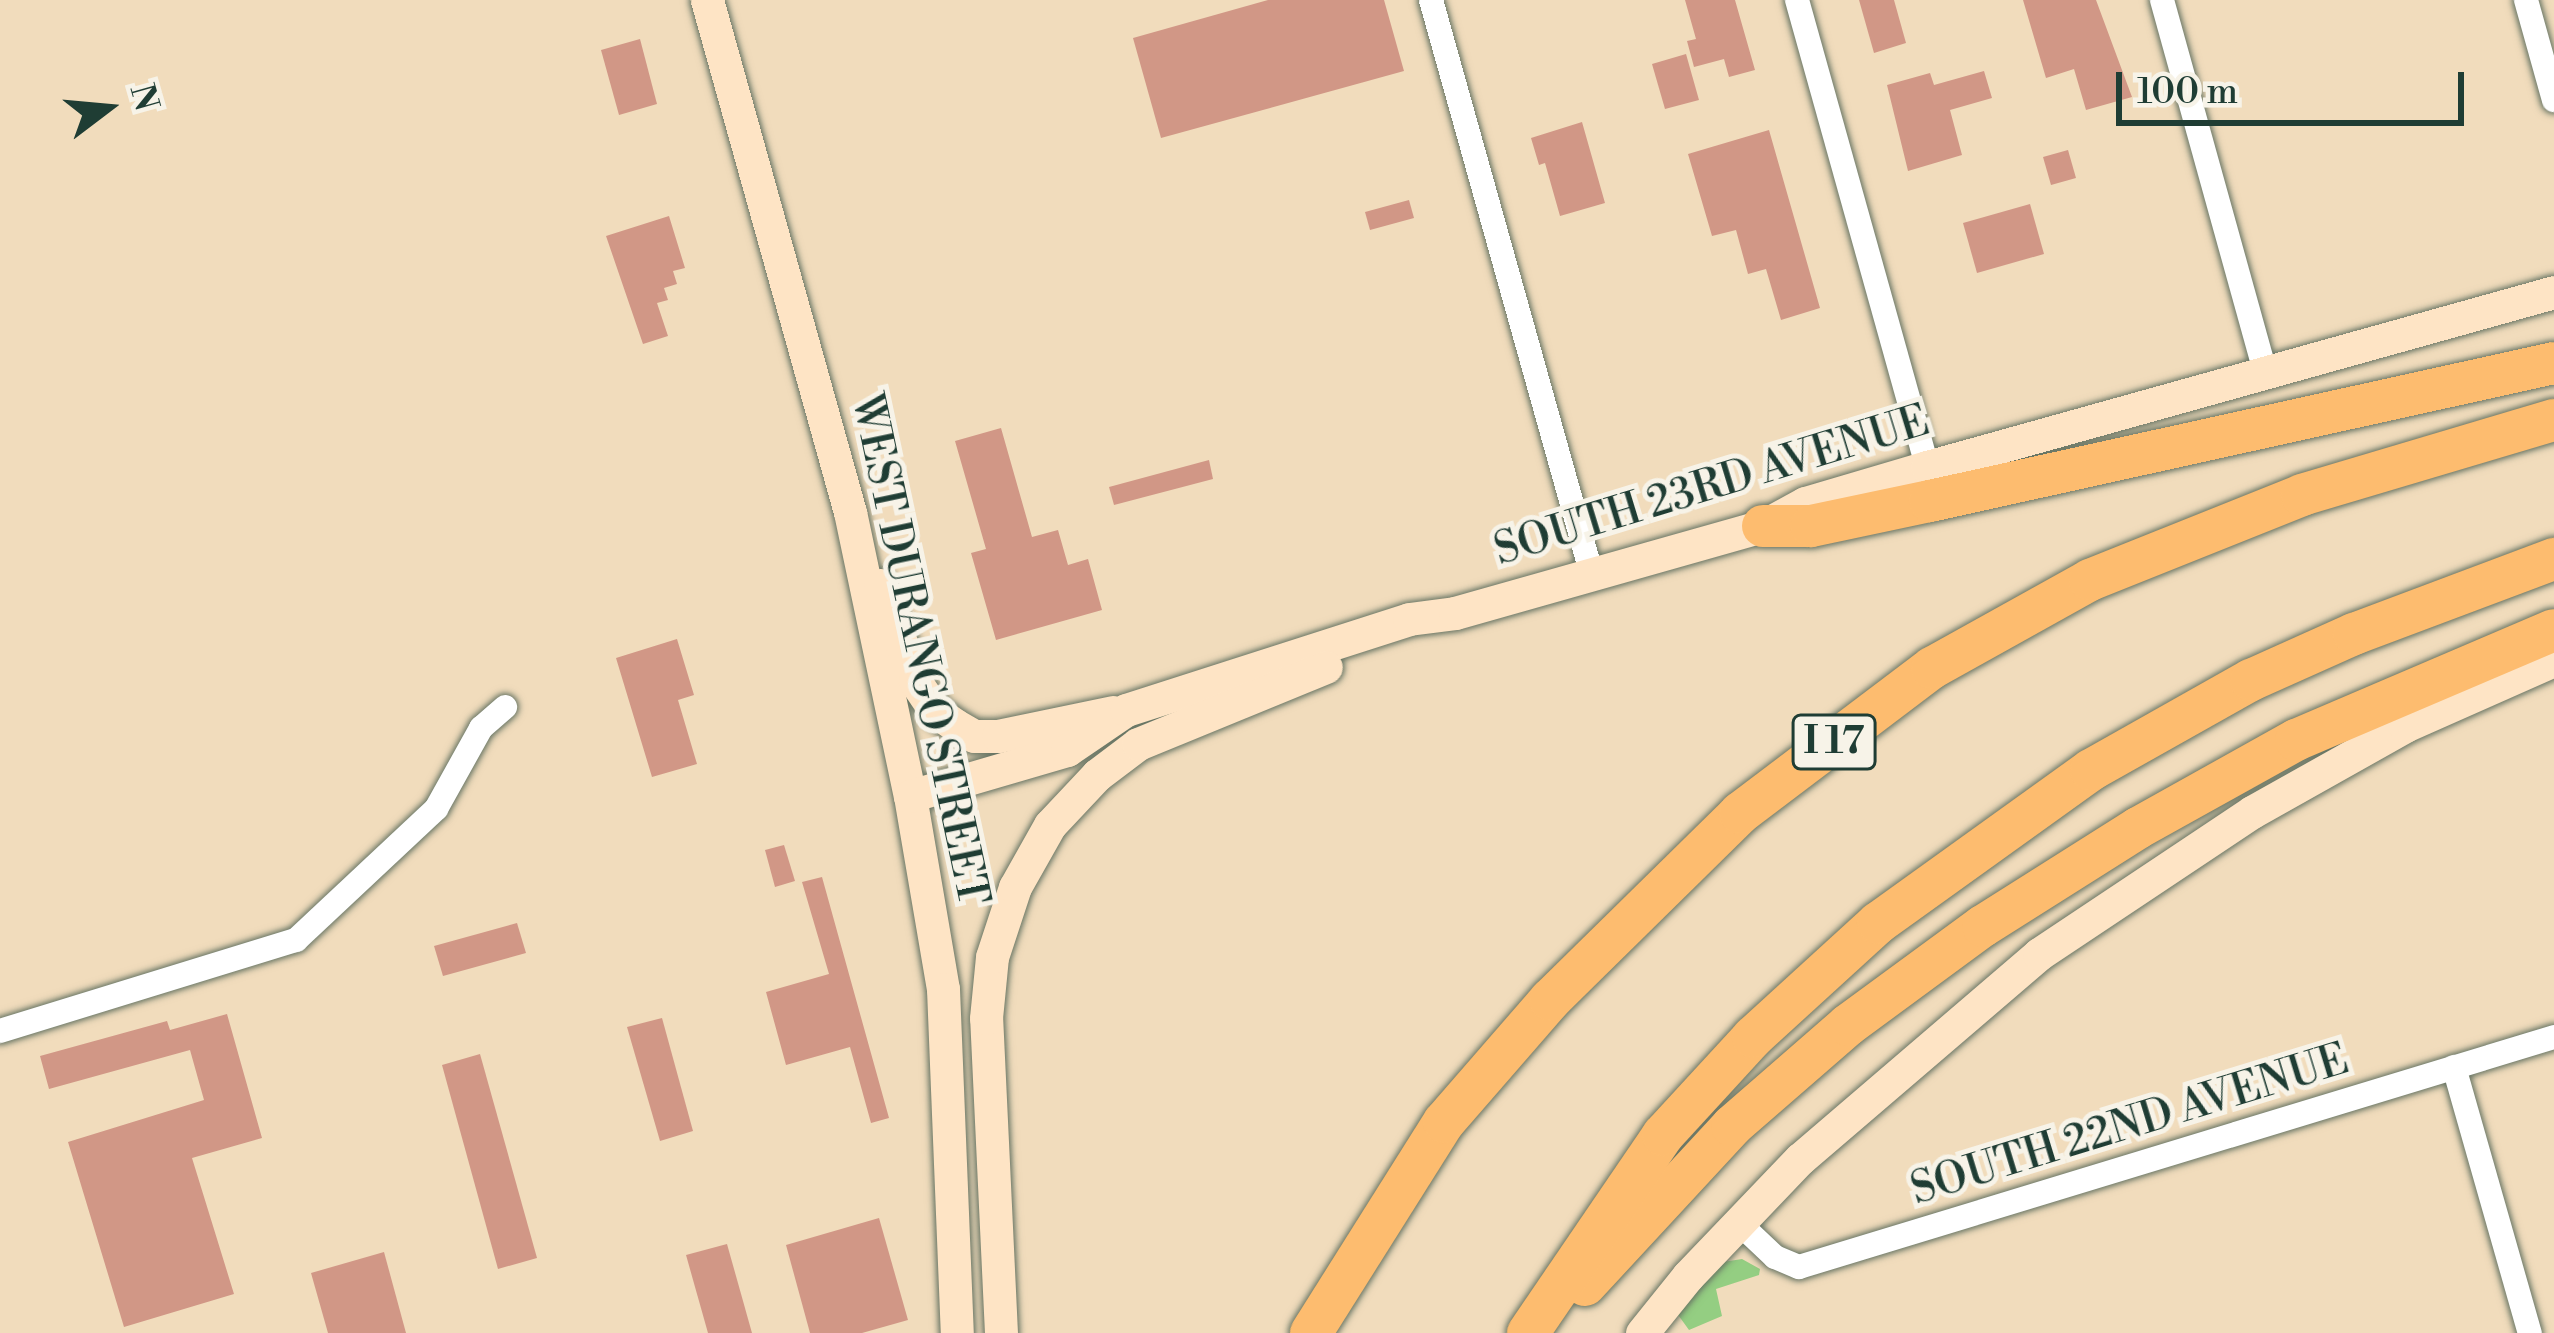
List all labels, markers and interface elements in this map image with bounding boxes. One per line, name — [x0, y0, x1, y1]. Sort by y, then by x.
north arrow — [48, 48, 168, 168]
scale bar — [2122, 48, 2470, 122]
text: 100 m — [2137, 70, 2238, 115]
text: N — [120, 80, 166, 116]
street label: WEST DURANGO STREET — [839, 390, 997, 910]
street label: SOUTH 23RD AVENUE — [1489, 397, 1935, 577]
road number: I 17 — [1789, 709, 1879, 775]
street label: SOUTH 22ND AVENUE — [1905, 1035, 2355, 1217]

